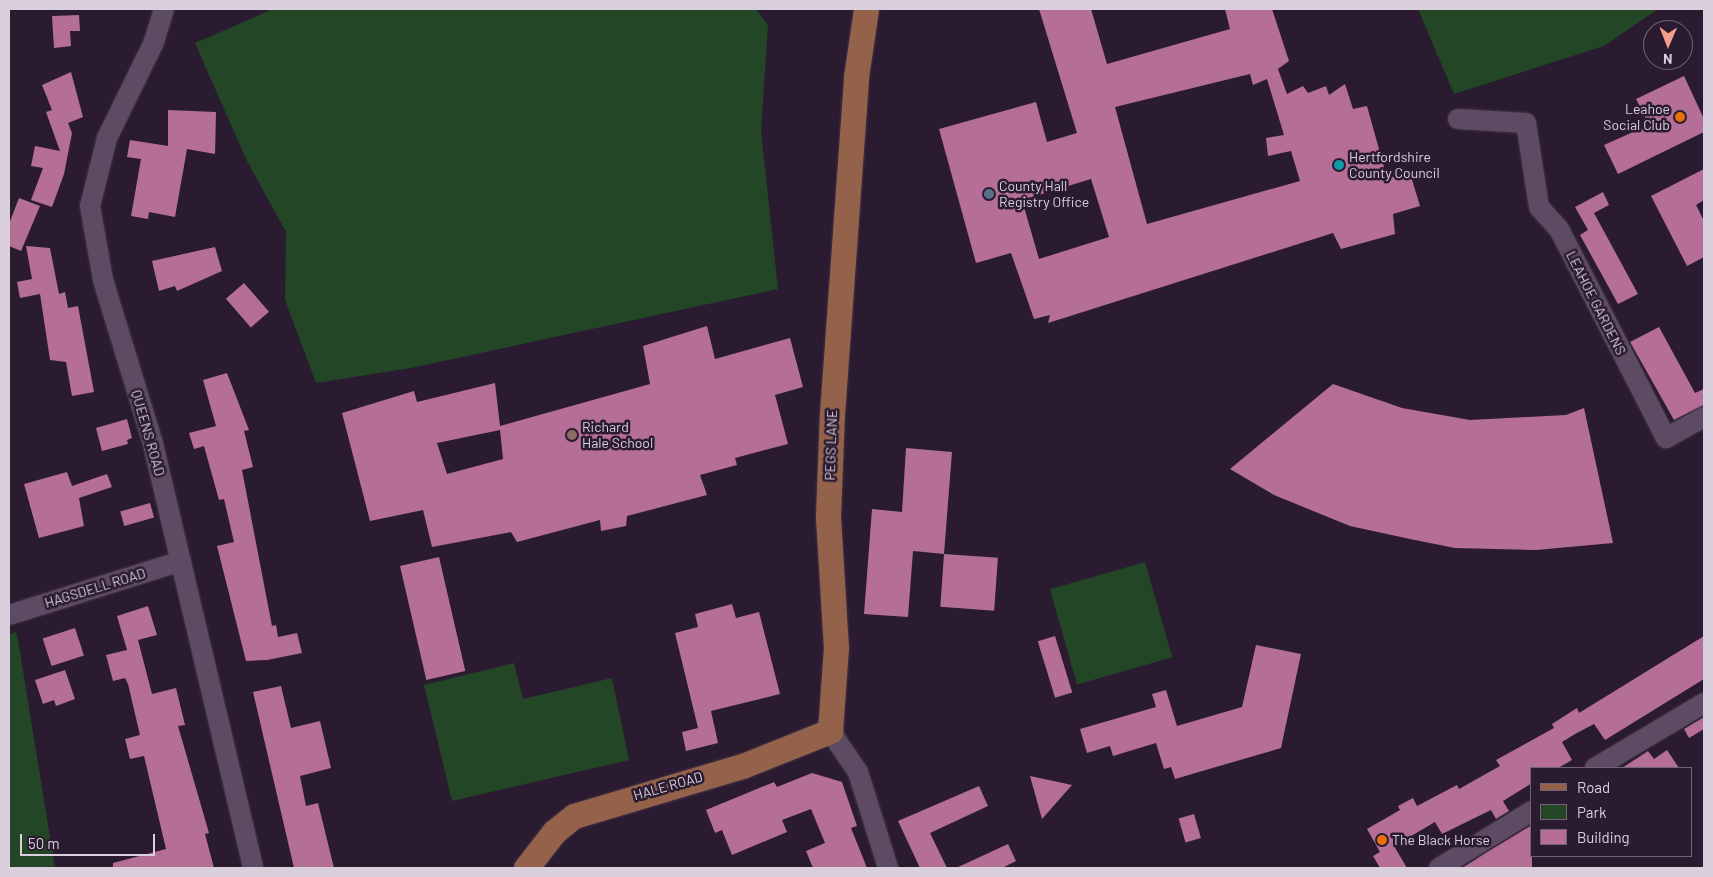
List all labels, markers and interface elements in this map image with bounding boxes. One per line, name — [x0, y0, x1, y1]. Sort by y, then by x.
north arrow — [1643, 20, 1693, 70]
text: N — [1663, 51, 1673, 68]
place label: Leahoe Social Club — [1603, 101, 1670, 134]
marker: Leahoe Social Club — [1674, 111, 1686, 123]
place label: Hertfordshire County Council — [1349, 149, 1440, 182]
marker: Hertfordshire County Council — [1333, 159, 1345, 171]
place label: County Hall Registry Office — [999, 178, 1089, 210]
marker: County Hall Registry Office — [983, 188, 995, 200]
street label: LEAHOE GARDENS — [1563, 248, 1629, 358]
street label: QUEENS ROAD — [128, 388, 168, 478]
street label: PEGS LANE — [821, 409, 841, 481]
place label: Richard Hale School — [582, 419, 653, 452]
marker: Richard Hale School — [566, 429, 578, 441]
street label: HAGSDELL ROAD — [43, 565, 147, 611]
legend — [1530, 767, 1693, 857]
street label: HALE ROAD — [631, 768, 705, 804]
text: Road — [1577, 778, 1610, 796]
text: Park — [1577, 803, 1606, 821]
scale bar — [22, 824, 158, 856]
text: Building — [1577, 828, 1630, 846]
place label: The Black Horse — [1392, 832, 1490, 848]
text: 50 m — [28, 834, 60, 852]
marker: The Black Horse — [1376, 834, 1388, 846]

